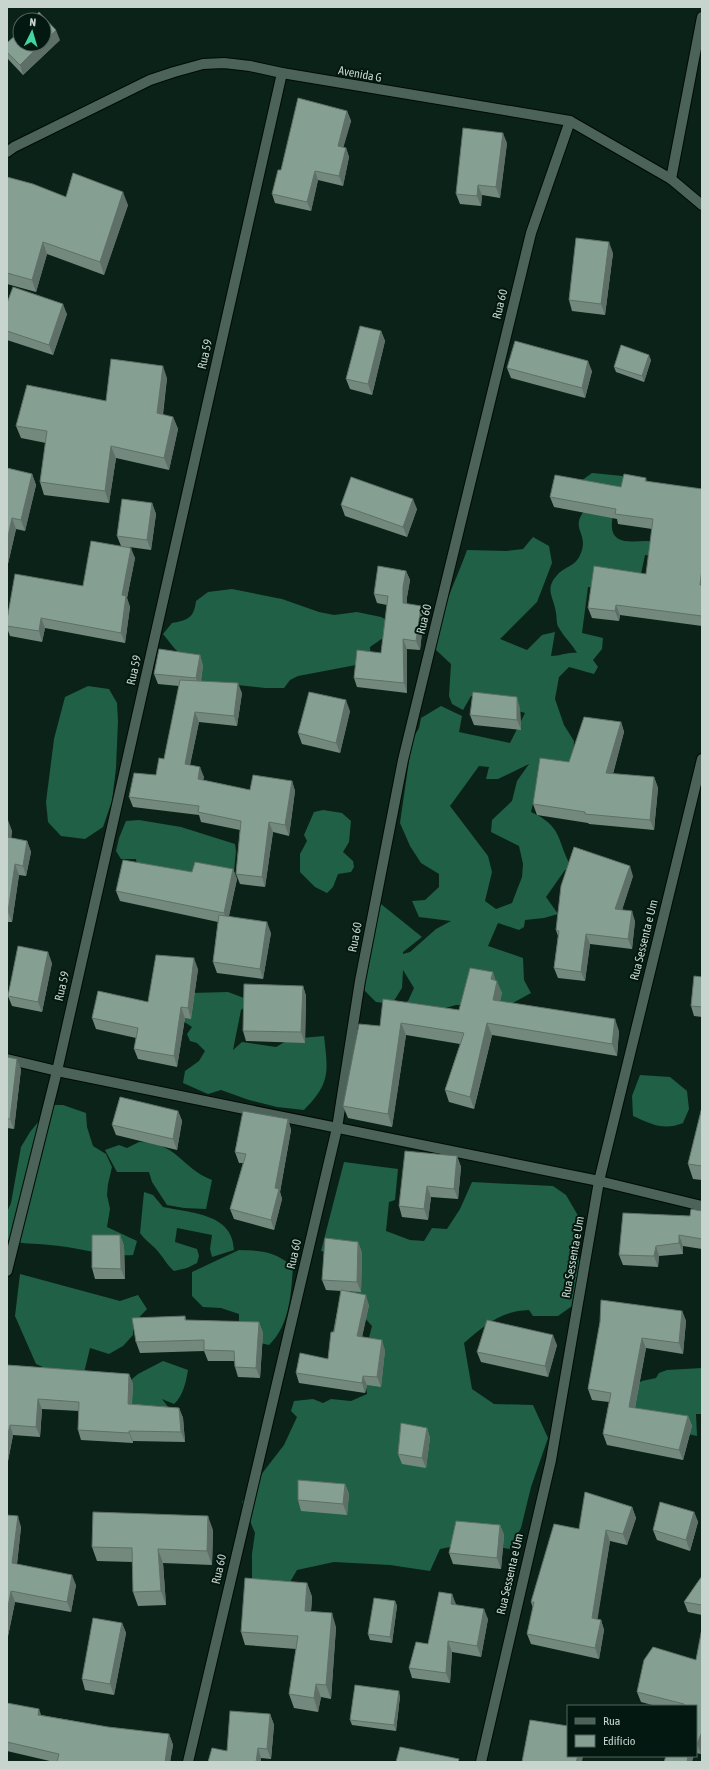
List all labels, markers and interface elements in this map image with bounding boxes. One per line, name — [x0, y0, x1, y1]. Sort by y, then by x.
north arrow — [12, 12, 52, 52]
text: N — [29, 16, 37, 28]
street label: Avenida G — [337, 63, 383, 85]
street label: Rua 60 — [490, 287, 511, 320]
street label: Rua 59 — [195, 337, 215, 370]
street label: Rua 60 — [414, 602, 435, 635]
street label: Rua 59 — [124, 653, 144, 686]
street label: Rua Sessenta e Um — [627, 898, 661, 982]
street label: Rua 60 — [345, 920, 365, 953]
street label: Rua 59 — [52, 969, 72, 1002]
street label: Rua Sessenta e Um — [559, 1215, 587, 1299]
street label: Rua 60 — [284, 1237, 304, 1270]
street label: Rua Sessenta e Um — [494, 1532, 526, 1616]
street label: Rua 60 — [209, 1552, 229, 1585]
legend — [567, 1705, 697, 1757]
text: Rua — [603, 1714, 620, 1728]
text: Edifício — [603, 1734, 636, 1748]

